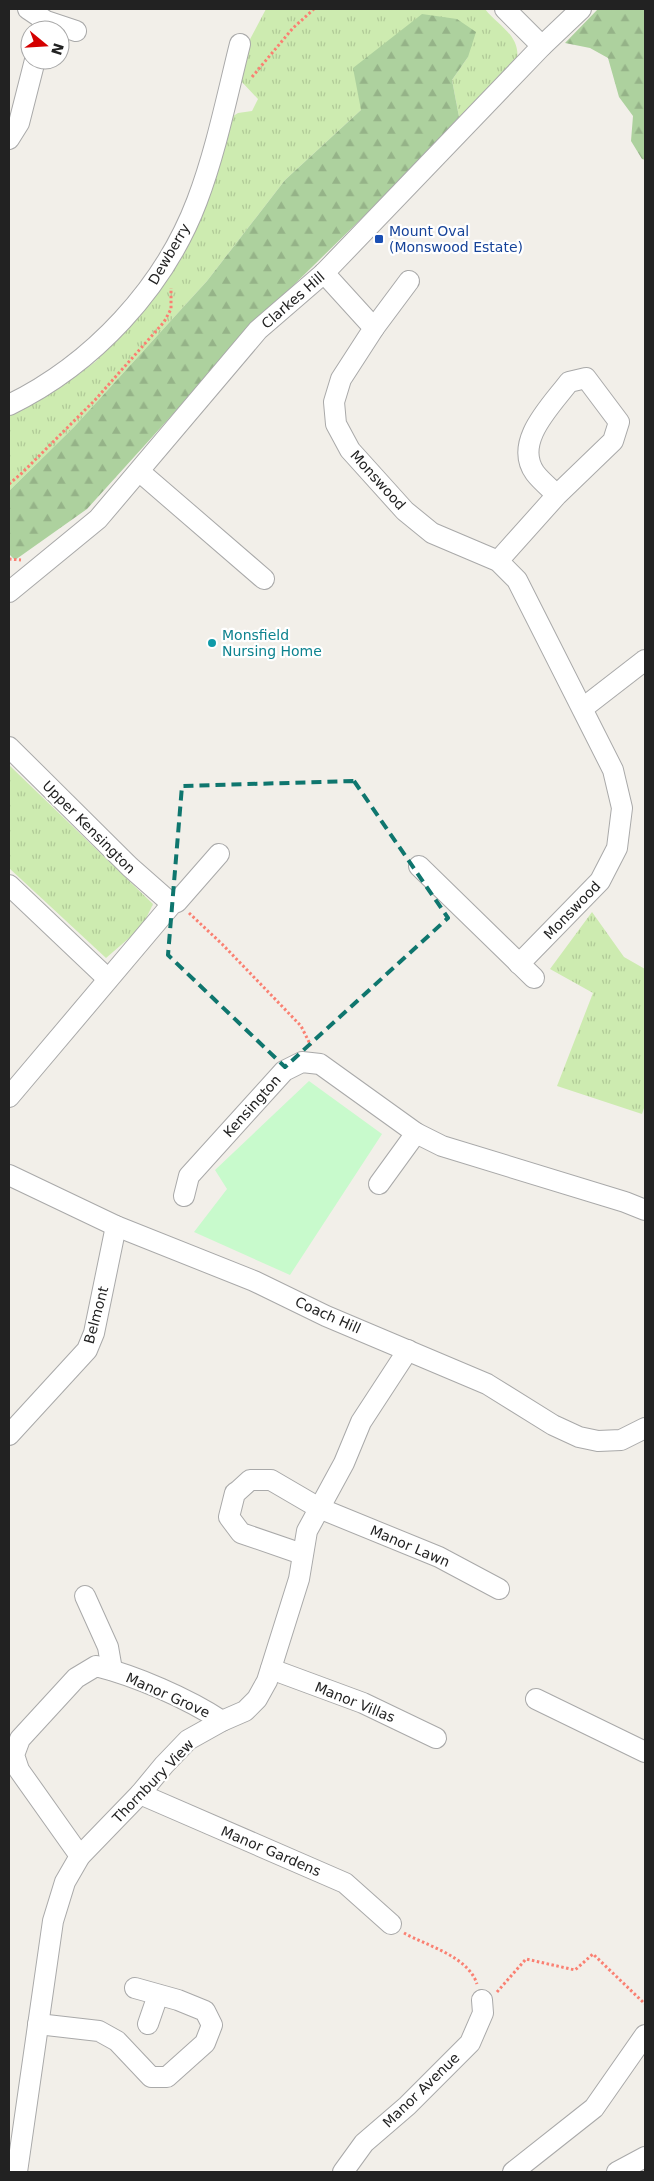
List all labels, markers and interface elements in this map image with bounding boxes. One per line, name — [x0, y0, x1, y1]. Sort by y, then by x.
north arrow — [20, 20, 70, 70]
text: N — [48, 41, 67, 57]
street label: Dewberry — [145, 221, 193, 287]
place label: Mount Oval (Monswood Estate) — [389, 223, 523, 255]
marker: Mount Oval (Monswood Estate) — [373, 233, 385, 245]
street label: Clarkes Hill — [258, 268, 328, 332]
street label: Monswood — [347, 447, 409, 513]
place label: Monsfield Nursing Home — [222, 627, 322, 659]
marker: Monsfield Nursing Home — [206, 637, 218, 649]
street label: Upper Kensington — [39, 777, 139, 877]
street label: Monswood — [540, 878, 604, 942]
street label: Kensington — [220, 1072, 284, 1140]
street label: Belmont — [81, 1284, 111, 1345]
street label: Coach Hill — [293, 1293, 363, 1337]
street label: Manor Lawn — [368, 1522, 452, 1570]
street label: Manor Grove — [124, 1669, 212, 1721]
street label: Manor Villas — [313, 1679, 397, 1725]
street label: Thornbury View — [108, 1736, 197, 1827]
street label: Manor Gardens — [219, 1823, 323, 1879]
street label: Manor Avenue — [379, 2049, 463, 2131]

